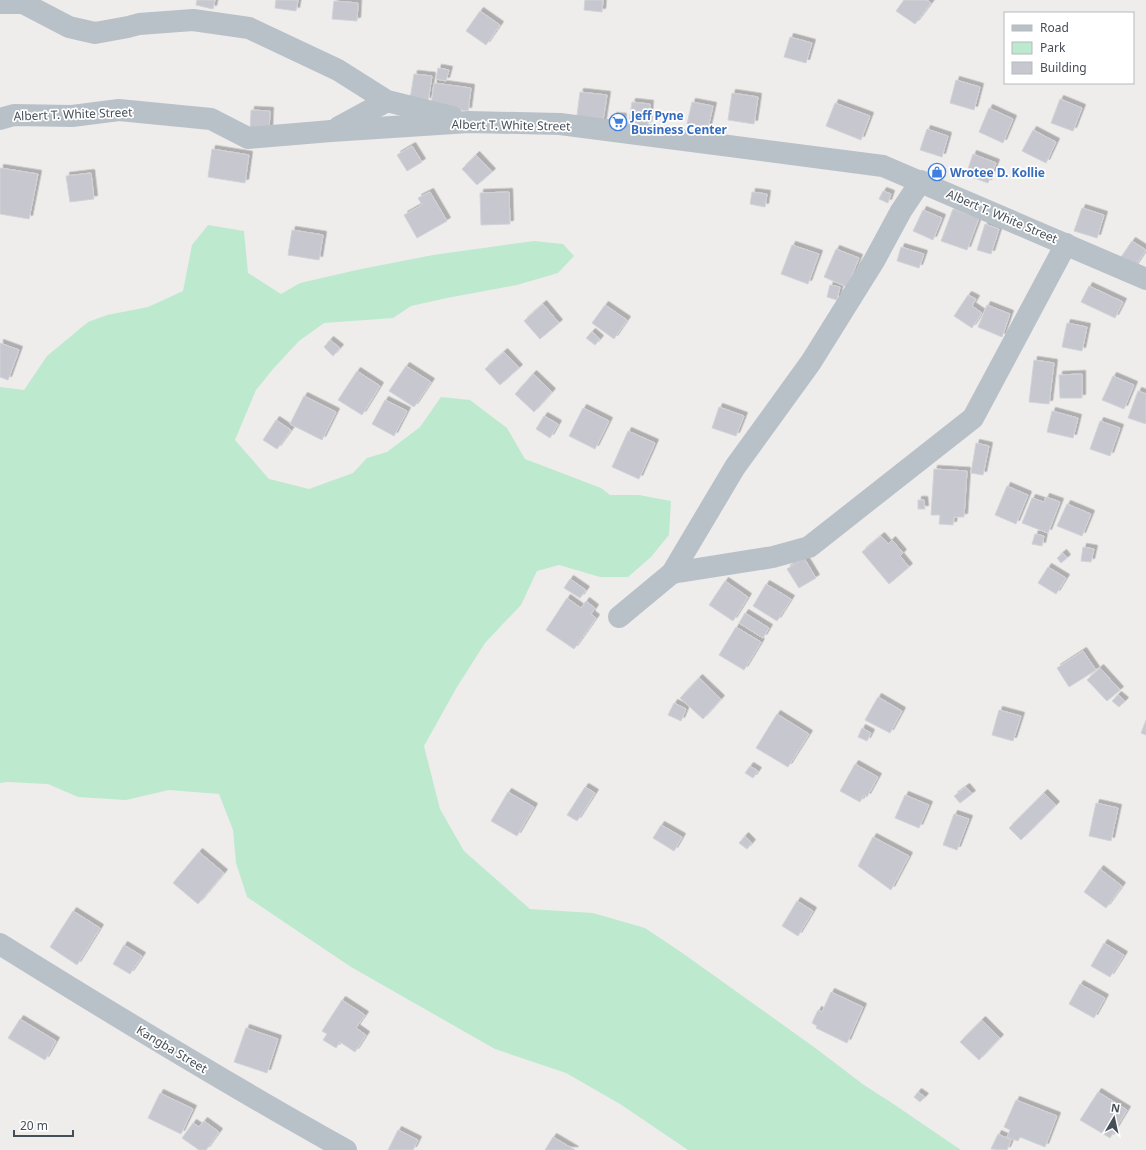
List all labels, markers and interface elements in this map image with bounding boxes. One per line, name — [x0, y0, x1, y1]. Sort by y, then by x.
legend — [1004, 12, 1134, 84]
text: Road — [1040, 19, 1069, 36]
text: Park — [1040, 39, 1066, 56]
text: Building — [1040, 59, 1087, 76]
street label: Albert T. White Street — [13, 103, 133, 125]
place label: Jeff Pyne Business Center — [630, 107, 728, 138]
supermarket icon: Jeff Pyne Business Center — [608, 112, 628, 132]
street label: Albert T. White Street — [451, 115, 571, 135]
shop icon: Wrotee D. Kollie — [927, 162, 947, 182]
place label: Wrotee D. Kollie — [950, 164, 1045, 181]
street label: Albert T. White Street — [944, 185, 1061, 247]
street label: Kangba Street — [133, 1021, 211, 1077]
north arrow — [1094, 1098, 1134, 1138]
text: N — [1110, 1100, 1121, 1116]
scale bar — [14, 1112, 73, 1138]
text: 20 m — [20, 1117, 48, 1134]

